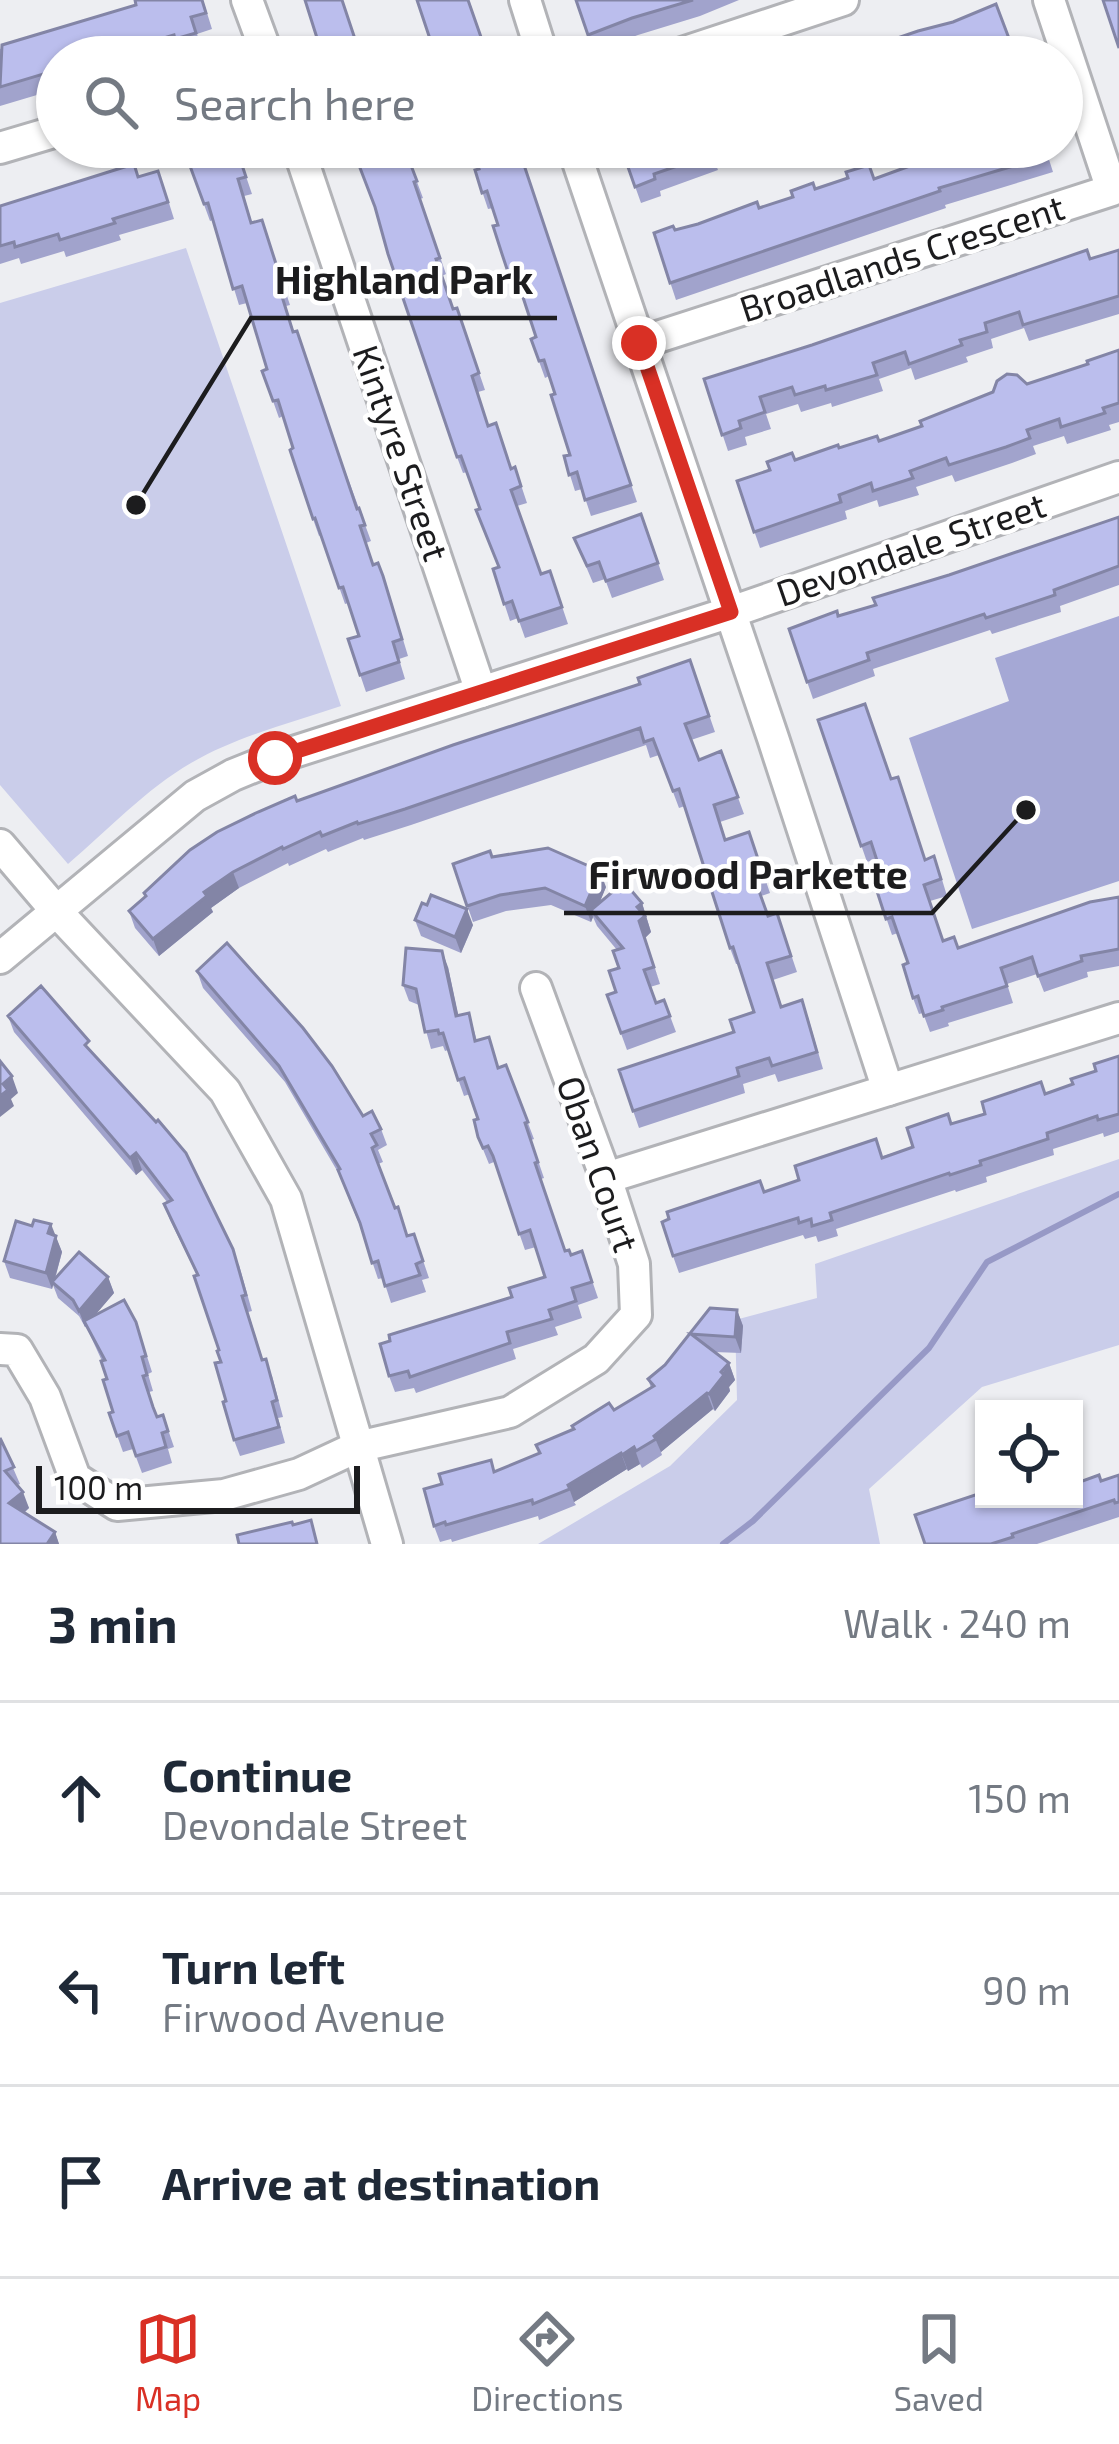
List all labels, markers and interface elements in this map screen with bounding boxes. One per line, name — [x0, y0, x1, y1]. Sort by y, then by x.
search box — [36, 36, 1083, 168]
icon: search — [78, 69, 144, 135]
text: Search here — [174, 75, 416, 129]
street label: Broadlands Crescent — [734, 184, 1069, 329]
callout: Highland Park — [251, 243, 557, 318]
text: Highland Park — [275, 255, 533, 302]
route end — [612, 316, 666, 370]
street label: Kintyre Street — [345, 339, 459, 566]
street label: Devondale Street — [770, 481, 1051, 614]
route start — [248, 731, 302, 785]
callout: Firwood Parkette — [564, 838, 932, 913]
text: Firwood Parkette — [588, 850, 908, 897]
street label: Oban Court — [549, 1070, 650, 1257]
map controls — [975, 1400, 1083, 1508]
button: locate — [975, 1400, 1083, 1508]
scale bar — [36, 1460, 360, 1513]
text: 100 m — [54, 1467, 143, 1507]
text: 3 min — [48, 1592, 178, 1653]
text: Walk · 240 m — [843, 1599, 1071, 1646]
text: Continue — [162, 1747, 352, 1801]
icon: ahead — [48, 1765, 114, 1831]
text: 150 m — [968, 1774, 1071, 1821]
text: Devondale Street — [162, 1801, 467, 1848]
text: Turn left — [162, 1939, 345, 1993]
icon: left — [48, 1957, 114, 2023]
text: 90 m — [982, 1966, 1071, 2013]
text: Firwood Avenue — [162, 1993, 445, 2040]
icon: arrive — [48, 2149, 114, 2215]
text: Arrive at destination — [162, 2155, 600, 2209]
tab: Map — [135, 2306, 201, 2418]
tab: Directions — [471, 2306, 623, 2418]
tab: Saved — [893, 2306, 984, 2418]

